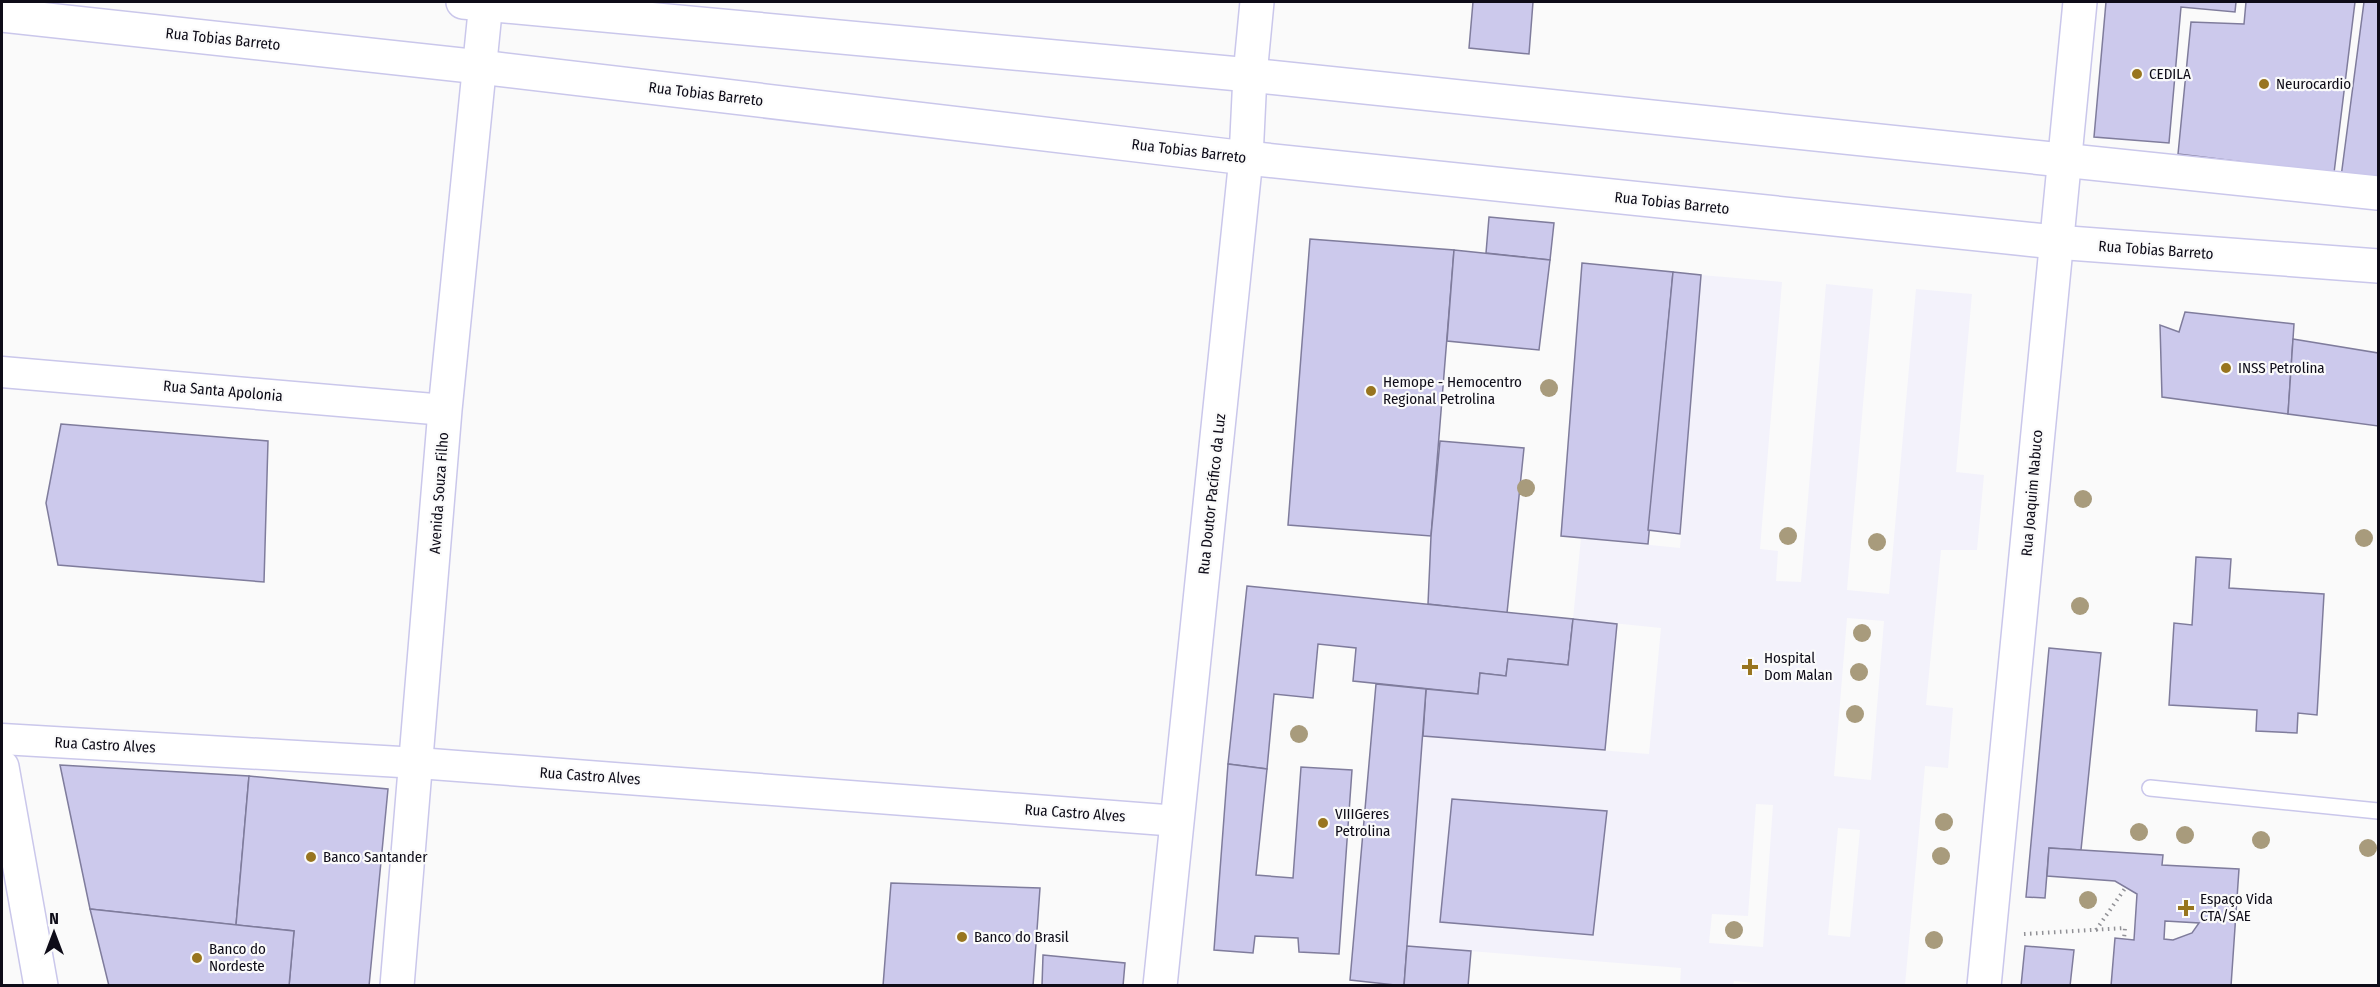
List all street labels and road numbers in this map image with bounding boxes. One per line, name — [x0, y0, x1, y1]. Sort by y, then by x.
street label: Rua Tobias Barreto — [165, 24, 281, 54]
street label: Rua Tobias Barreto — [648, 78, 764, 110]
street label: Rua Tobias Barreto — [1131, 135, 1247, 167]
street label: Rua Tobias Barreto — [1614, 188, 1730, 218]
street label: Rua Tobias Barreto — [2098, 237, 2214, 263]
street label: Rua Santa Apolonia — [163, 377, 283, 405]
street label: Rua Doutor Pacífico da Luz — [1195, 413, 1229, 575]
street label: Rua Joaquim Nabuco — [2017, 429, 2047, 557]
street label: Avenida Souza Filho — [426, 431, 452, 554]
street label: Rua Castro Alves — [54, 733, 156, 757]
street label: Rua Castro Alves — [539, 763, 641, 789]
street label: Rua Castro Alves — [1024, 800, 1126, 826]

